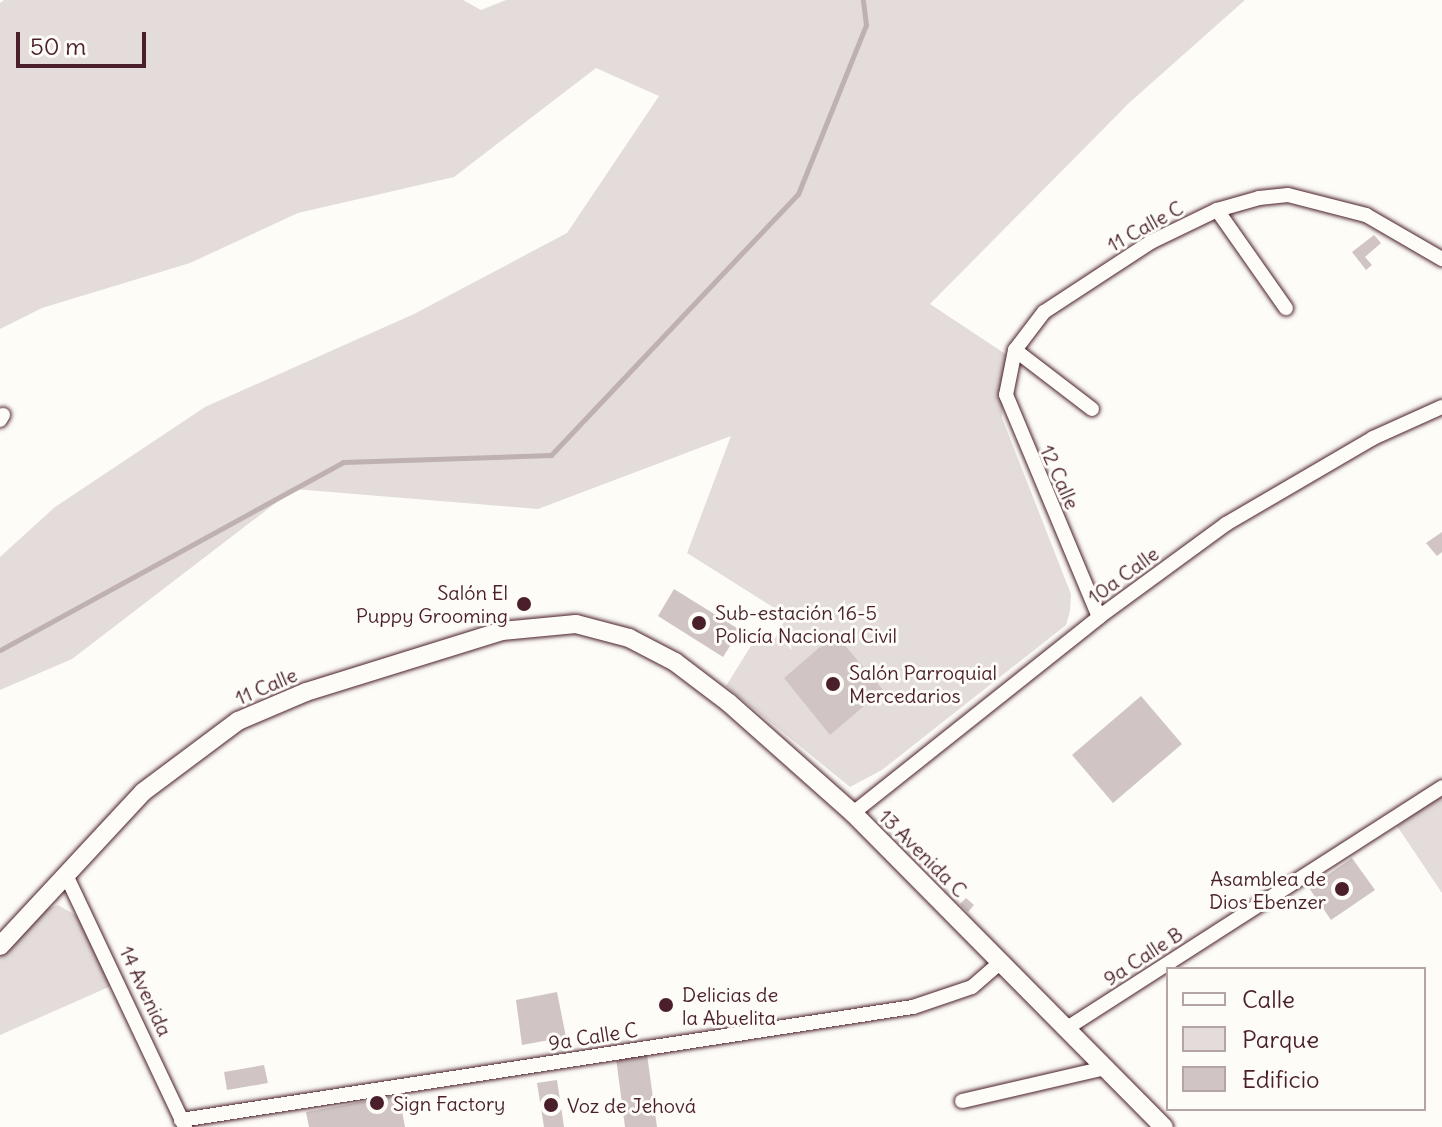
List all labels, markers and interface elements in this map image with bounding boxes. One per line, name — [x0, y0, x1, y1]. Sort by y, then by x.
scale bar — [20, 16, 150, 66]
text: 50 m — [30, 31, 86, 61]
street label: 11 Calle C — [1103, 195, 1187, 257]
street label: 12 Calle — [1035, 441, 1085, 513]
street label: 10a Calle — [1083, 541, 1163, 609]
place label: Salón El Puppy Grooming — [356, 580, 508, 627]
marker: Salón El Puppy Grooming — [515, 595, 533, 613]
place label: Sub-estación 16-5 Policía Nacional Civil — [715, 600, 897, 647]
marker: Sub-estación 16-5 Policía Nacional Civil — [690, 614, 708, 632]
place label: Salón Parroquial Mercedarios — [849, 660, 997, 707]
street label: 11 Calle — [231, 662, 301, 710]
marker: Salón Parroquial Mercedarios — [824, 675, 842, 693]
street label: 13 Avenida C — [874, 804, 972, 902]
place label: Asamblea de Dios Ebenzer — [1209, 866, 1326, 913]
marker: Asamblea de Dios Ebenzer — [1333, 880, 1351, 898]
street label: 9a Calle B — [1099, 922, 1187, 990]
street label: 14 Avenida — [115, 942, 177, 1040]
legend — [1166, 967, 1426, 1111]
place label: Delicias de la Abuelita — [682, 982, 778, 1029]
text: Calle — [1242, 984, 1295, 1014]
marker: Delicias de la Abuelita — [657, 996, 675, 1014]
street label: 9a Calle C — [547, 1017, 639, 1055]
text: Parque — [1242, 1024, 1319, 1054]
text: Edificio — [1242, 1064, 1320, 1094]
place label: Sign Factory — [393, 1091, 505, 1115]
place label: Voz de Jehová — [567, 1093, 696, 1117]
marker: Sign Factory — [368, 1094, 386, 1112]
marker: Voz de Jehová — [542, 1096, 560, 1114]

